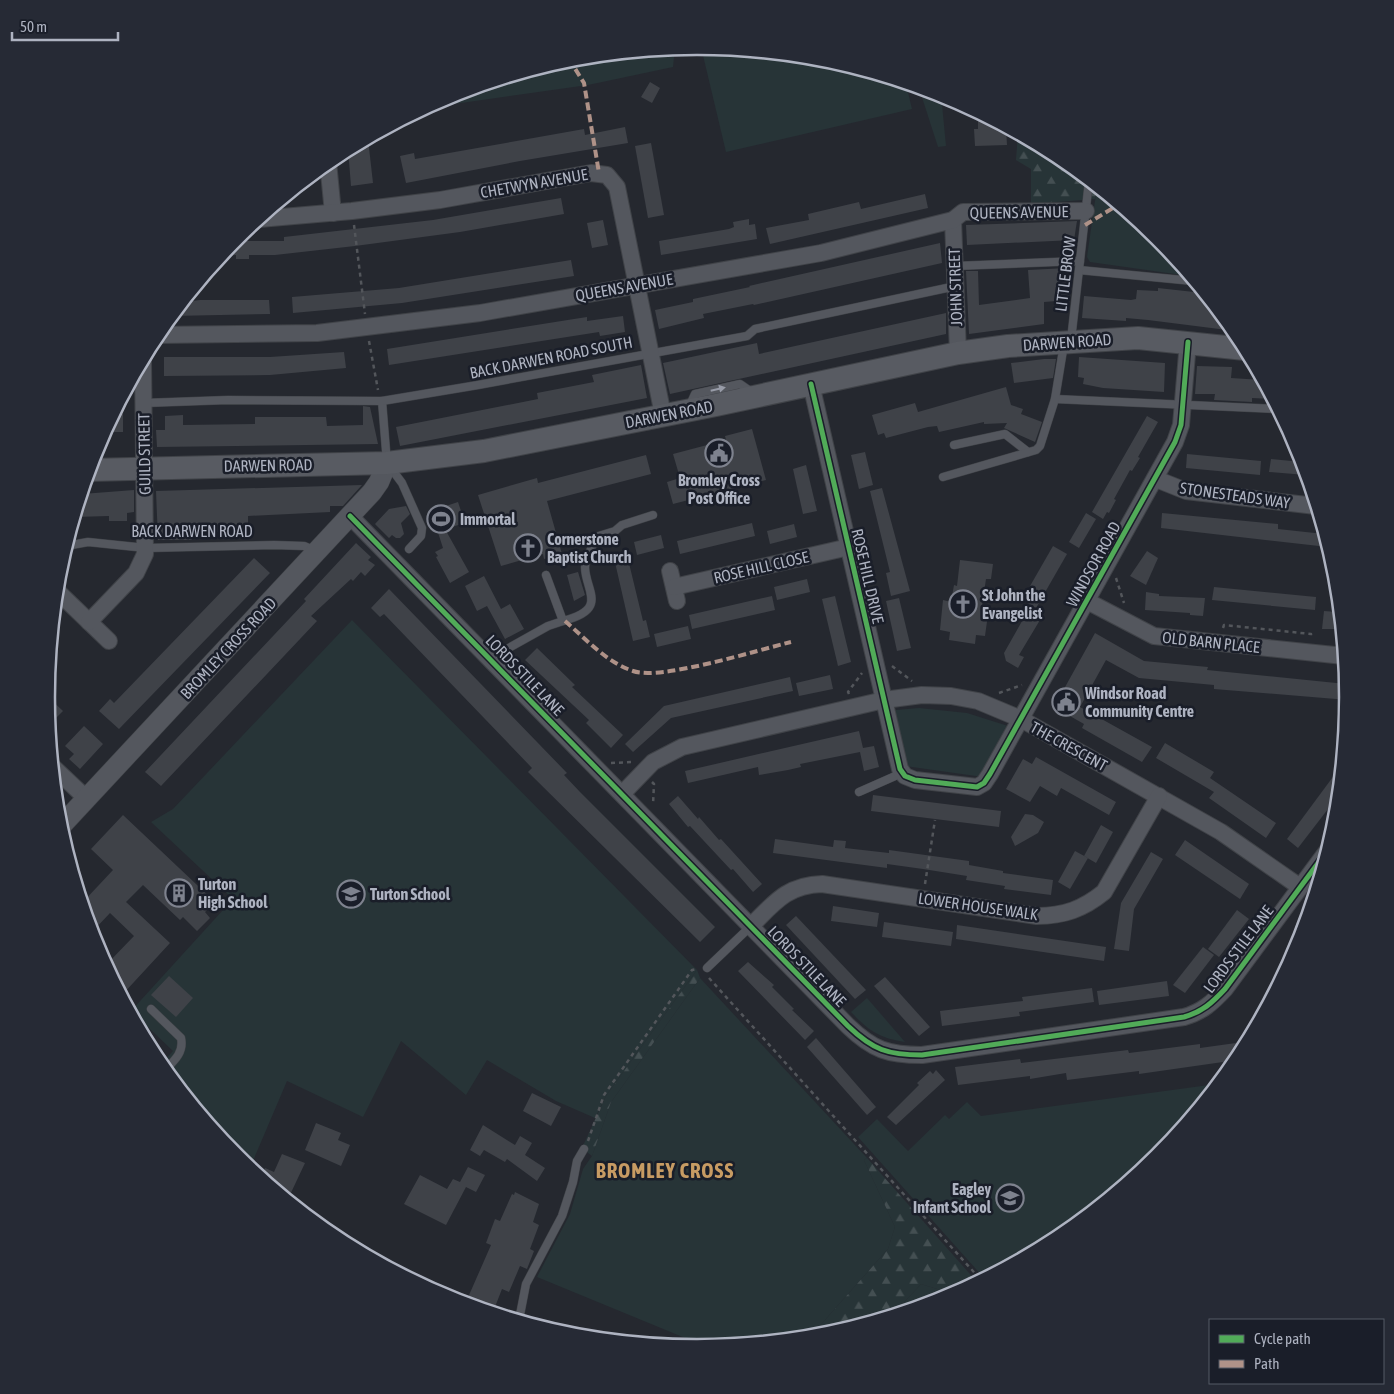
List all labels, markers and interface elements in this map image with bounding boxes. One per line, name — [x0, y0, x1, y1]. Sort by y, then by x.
scale bar — [12, 10, 119, 42]
text: 50 m — [20, 18, 47, 35]
street label: CHETWYN AVENUE — [479, 165, 589, 201]
street label: QUEENS AVENUE — [970, 202, 1069, 222]
street label: LITTLE BROW — [1051, 235, 1079, 313]
street label: JOHN STREET — [945, 248, 965, 326]
street label: QUEENS AVENUE — [574, 270, 674, 304]
street label: DARWEN ROAD — [1022, 330, 1112, 354]
street label: BACK DARWEN ROAD SOUTH — [468, 332, 634, 382]
one-way arrow — [711, 385, 726, 393]
street label: DARWEN ROAD — [624, 397, 714, 431]
street label: GUILD STREET — [134, 413, 154, 495]
public building icon: Bromley Cross Post Office — [704, 438, 734, 468]
street label: DARWEN ROAD — [224, 455, 313, 475]
place label: Bromley Cross Post Office — [678, 471, 760, 507]
street label: STONESTEADS WAY — [1179, 478, 1292, 512]
sports icon: Immortal — [426, 504, 456, 534]
place label: Immortal — [460, 510, 516, 528]
street label: WINDSOR ROAD — [1062, 518, 1124, 610]
street label: BACK DARWEN ROAD — [131, 522, 253, 540]
street label: ROSE HILL DRIVE — [848, 527, 888, 625]
place label: Cornerstone Baptist Church — [547, 530, 632, 566]
church icon: Cornerstone Baptist Church — [513, 533, 543, 563]
street label: ROSE HILL CLOSE — [712, 547, 810, 587]
place label: St John the Evangelist — [982, 586, 1046, 622]
church icon: St John the Evangelist — [948, 589, 978, 619]
street label: BROMLEY CROSS ROAD — [176, 594, 280, 702]
street label: OLD BARN PLACE — [1162, 628, 1261, 656]
street label: LORDS STILE LANE — [482, 631, 568, 719]
place label: Windsor Road Community Centre — [1084, 684, 1194, 720]
public building icon: Windsor Road Community Centre — [1051, 687, 1081, 717]
street label: THE CRESCENT — [1028, 718, 1110, 774]
place label: Turton High School — [198, 875, 268, 911]
building icon: Turton High School — [164, 878, 194, 908]
school or university icon: Turton School — [336, 879, 366, 909]
place label: Turton School — [370, 885, 451, 903]
street label: LOWER HOUSE WALK — [917, 889, 1039, 923]
street label: LORDS STILE LANE — [1199, 902, 1277, 996]
street label: LORDS STILE LANE — [764, 922, 850, 1010]
district label: BROMLEY CROSS — [596, 1158, 734, 1182]
place label: Eagley Infant School — [913, 1180, 992, 1216]
school or university icon: Eagley Infant School — [995, 1183, 1025, 1213]
legend — [1209, 1319, 1384, 1384]
text: Cycle path — [1254, 1330, 1311, 1347]
text: Path — [1254, 1355, 1280, 1372]

